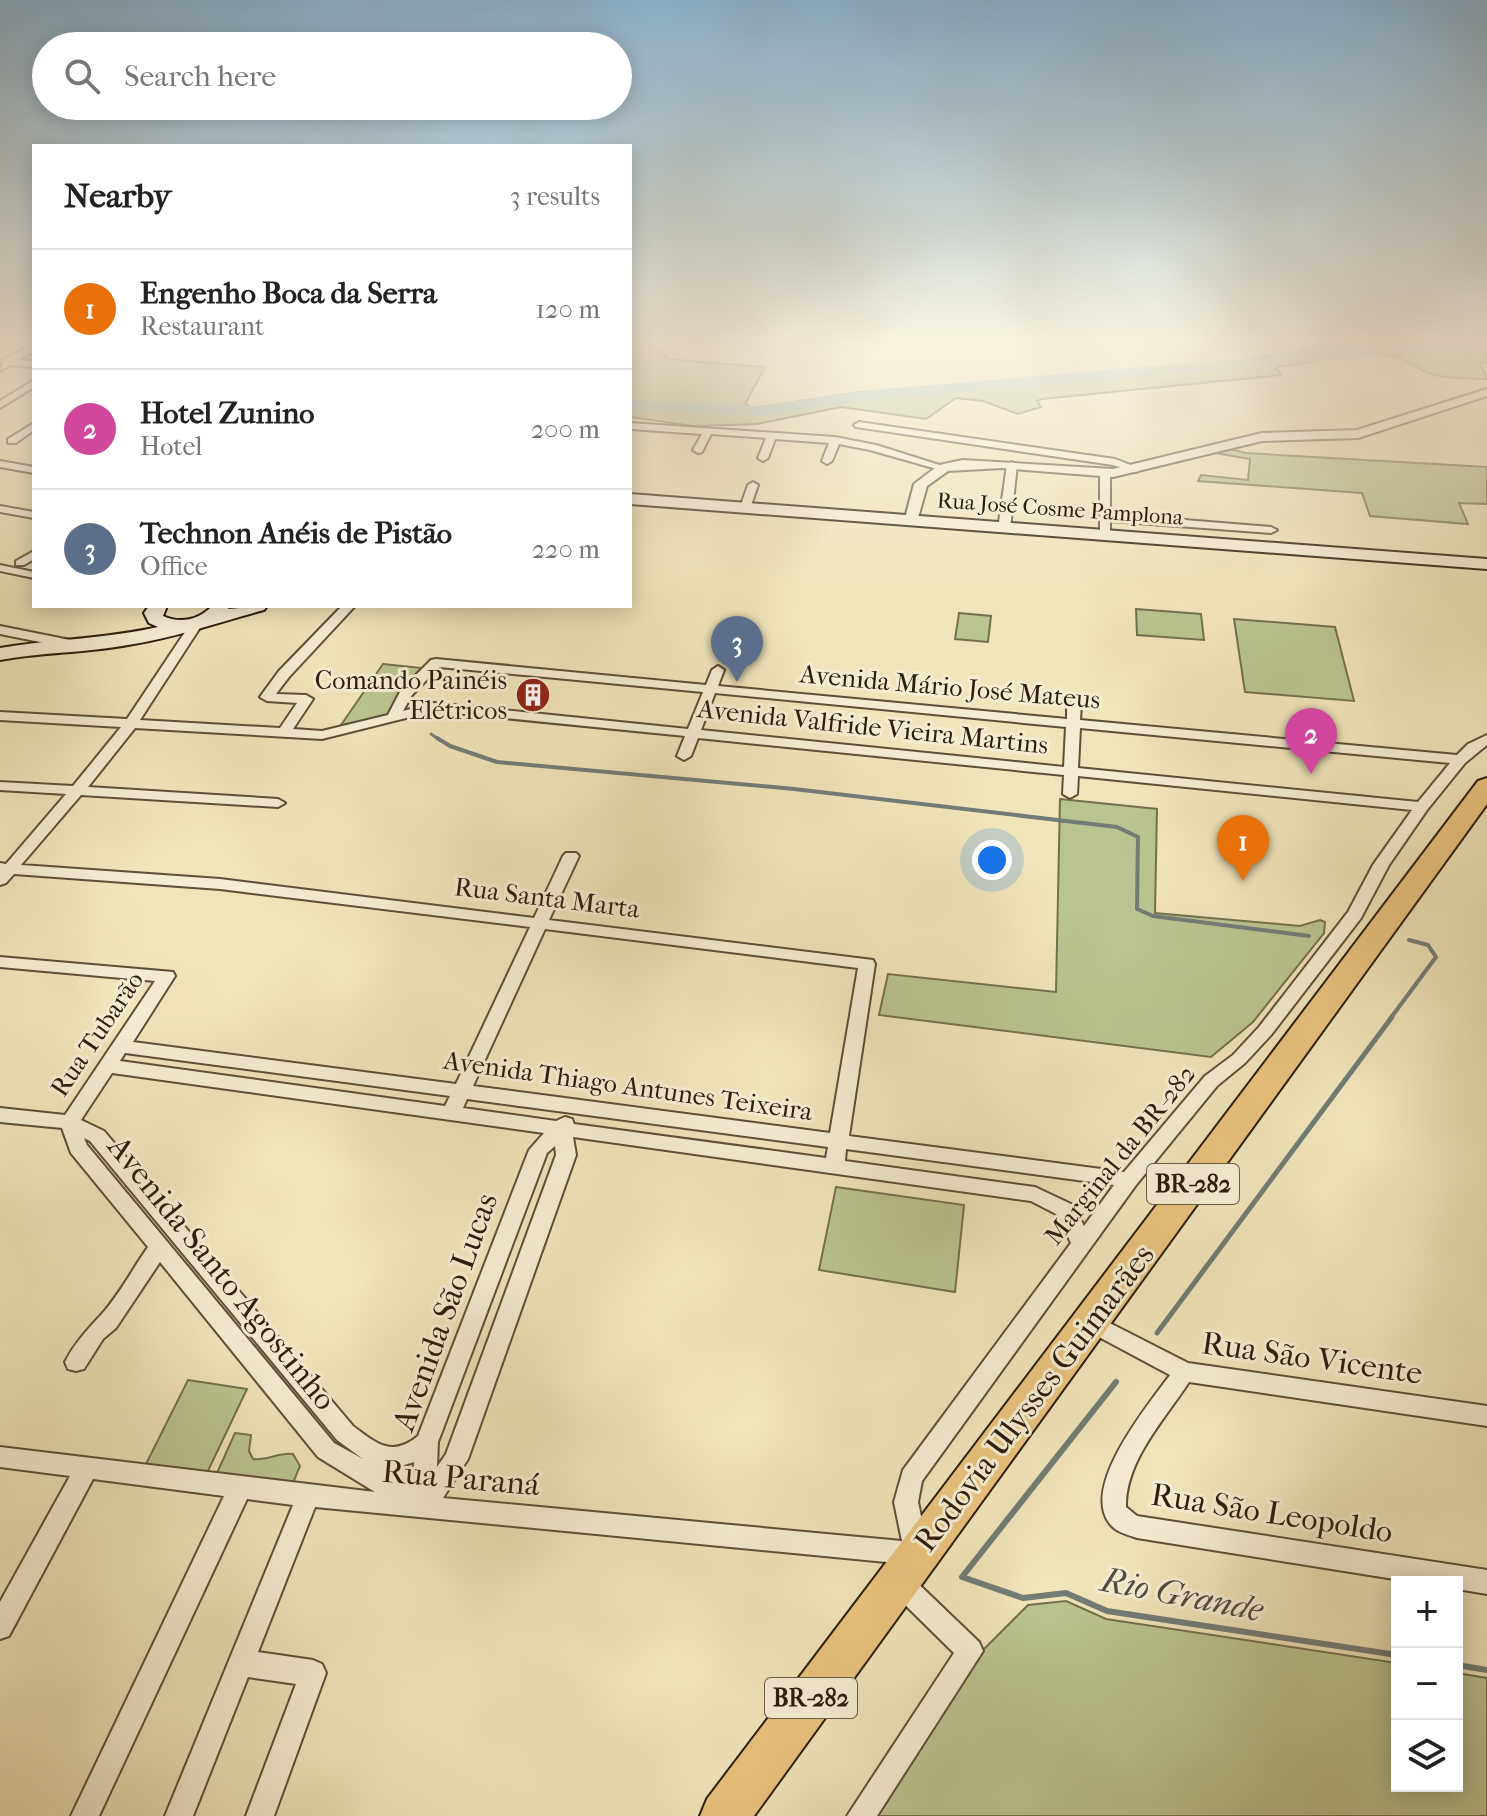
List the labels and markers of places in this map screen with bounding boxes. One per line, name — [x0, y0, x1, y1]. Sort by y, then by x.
pin: 3 — [711, 616, 763, 682]
place label: Comando Painéis Elétricos — [315, 665, 507, 726]
building icon: Comando Painéis Elétricos — [514, 676, 552, 714]
pin: 2 — [1285, 708, 1337, 774]
pin: 1 — [1217, 815, 1269, 881]

